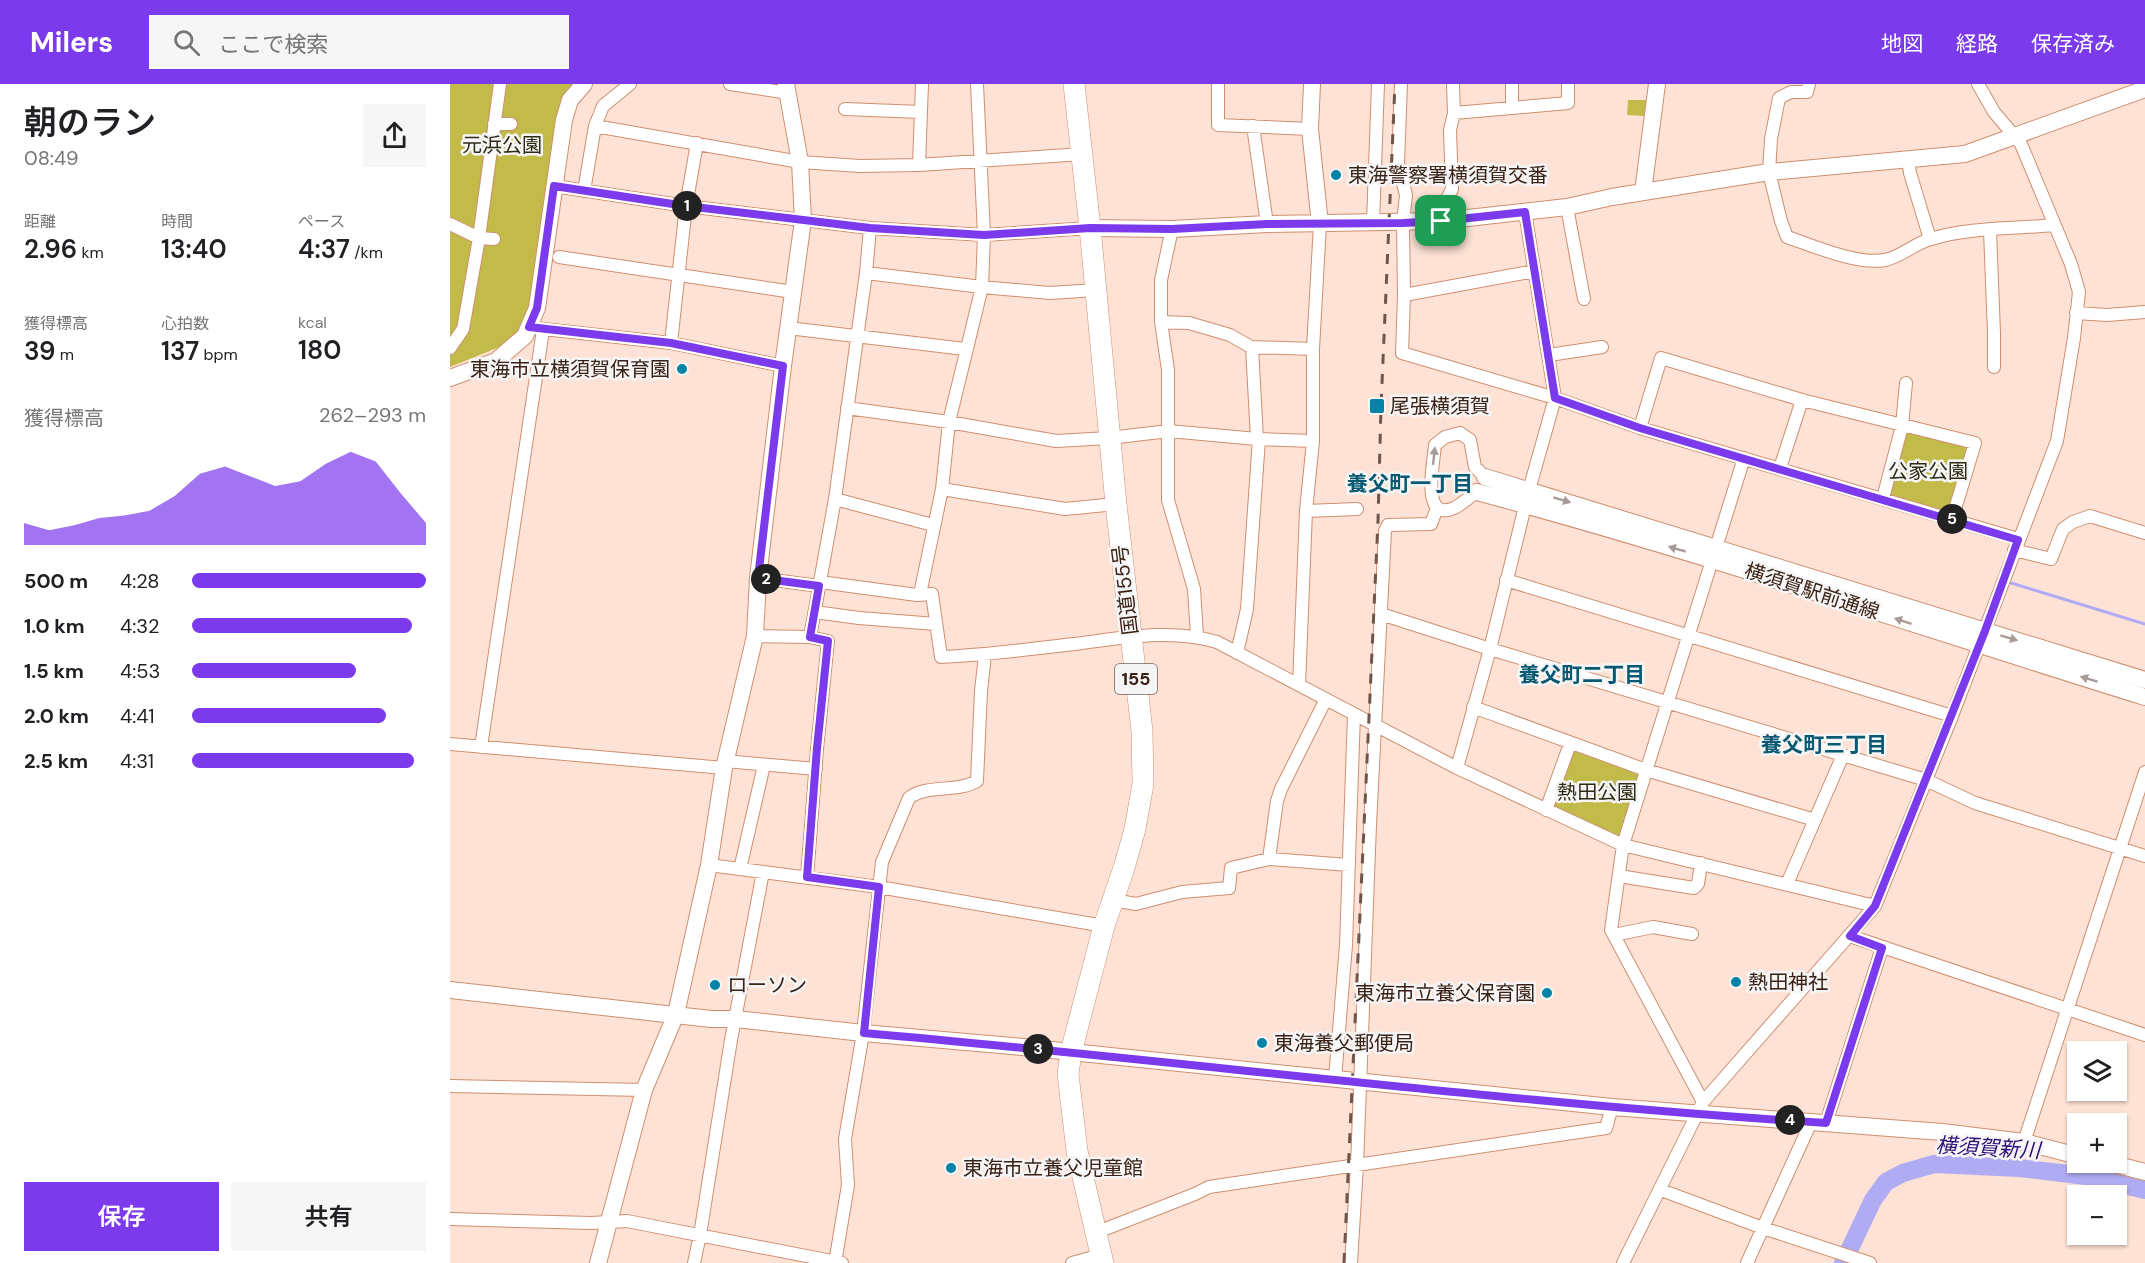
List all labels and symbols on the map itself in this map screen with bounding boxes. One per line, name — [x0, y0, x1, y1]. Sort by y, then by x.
park label: 元浜公園 — [462, 132, 542, 158]
place label: 東海警察署横須賀交番 — [1348, 162, 1548, 188]
marker: 東海警察署横須賀交番 — [1329, 168, 1343, 182]
pin: 1 — [672, 191, 702, 221]
pin — [1415, 195, 1466, 246]
place label: 東海市立横須賀保育園 — [470, 356, 670, 382]
marker: 東海市立横須賀保育園 — [675, 362, 689, 376]
place label: 尾張横須賀 — [1390, 393, 1490, 419]
marker: 尾張横須賀 — [1368, 397, 1386, 415]
one-way arrow — [1429, 446, 1439, 465]
park label: 公家公園 — [1888, 458, 1968, 484]
district label: 養父町一丁目 — [1347, 470, 1473, 498]
one-way arrow — [1553, 496, 1571, 505]
pin: 5 — [1937, 504, 1967, 534]
street label: 国道155号 — [1107, 543, 1143, 637]
one-way arrow — [1668, 544, 1686, 553]
street label: 横須賀駅前通線 — [1741, 557, 1883, 625]
pin: 2 — [751, 564, 781, 594]
one-way arrow — [1894, 616, 1912, 625]
one-way arrow — [2000, 634, 2018, 643]
district label: 養父町二丁目 — [1519, 661, 1645, 689]
road number: 155 — [1115, 664, 1157, 694]
one-way arrow — [2080, 674, 2098, 683]
district label: 養父町三丁目 — [1761, 731, 1887, 759]
park label: 熱田公園 — [1557, 779, 1637, 805]
place label: 熱田神社 — [1748, 969, 1828, 995]
place label: ローソン — [727, 972, 807, 998]
marker: 熱田神社 — [1729, 975, 1743, 989]
marker: ローソン — [708, 978, 722, 992]
place label: 東海市立養父保育園 — [1355, 980, 1535, 1006]
marker: 東海市立養父保育園 — [1540, 986, 1554, 1000]
place label: 東海養父郵便局 — [1274, 1030, 1414, 1056]
pin: 3 — [1023, 1034, 1053, 1064]
marker: 東海養父郵便局 — [1255, 1036, 1269, 1050]
pin: 4 — [1775, 1105, 1805, 1135]
water label: 横須賀新川 — [1935, 1131, 2043, 1165]
place label: 東海市立養父児童館 — [963, 1155, 1143, 1181]
marker: 東海市立養父児童館 — [944, 1161, 958, 1175]

